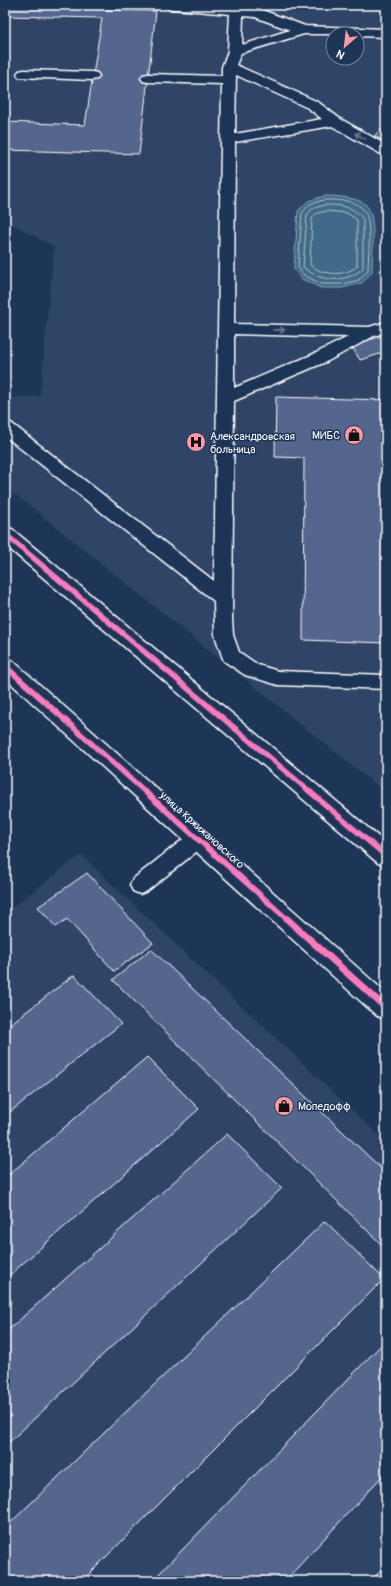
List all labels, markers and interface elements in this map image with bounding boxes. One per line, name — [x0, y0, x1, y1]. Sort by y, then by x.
north arrow — [325, 26, 365, 66]
text: N — [334, 47, 347, 62]
one-way arrow — [354, 132, 366, 140]
one-way arrow — [272, 326, 285, 334]
shop icon: МИБС — [343, 424, 365, 446]
place label: МИБС — [312, 429, 340, 442]
place label: Александровская больница — [210, 430, 295, 456]
hospital icon: Александровская больница — [185, 431, 207, 453]
street label: улица Кржижановского — [156, 788, 247, 871]
shop icon: Мопедофф — [273, 1095, 295, 1117]
place label: Мопедофф — [298, 1100, 351, 1113]

